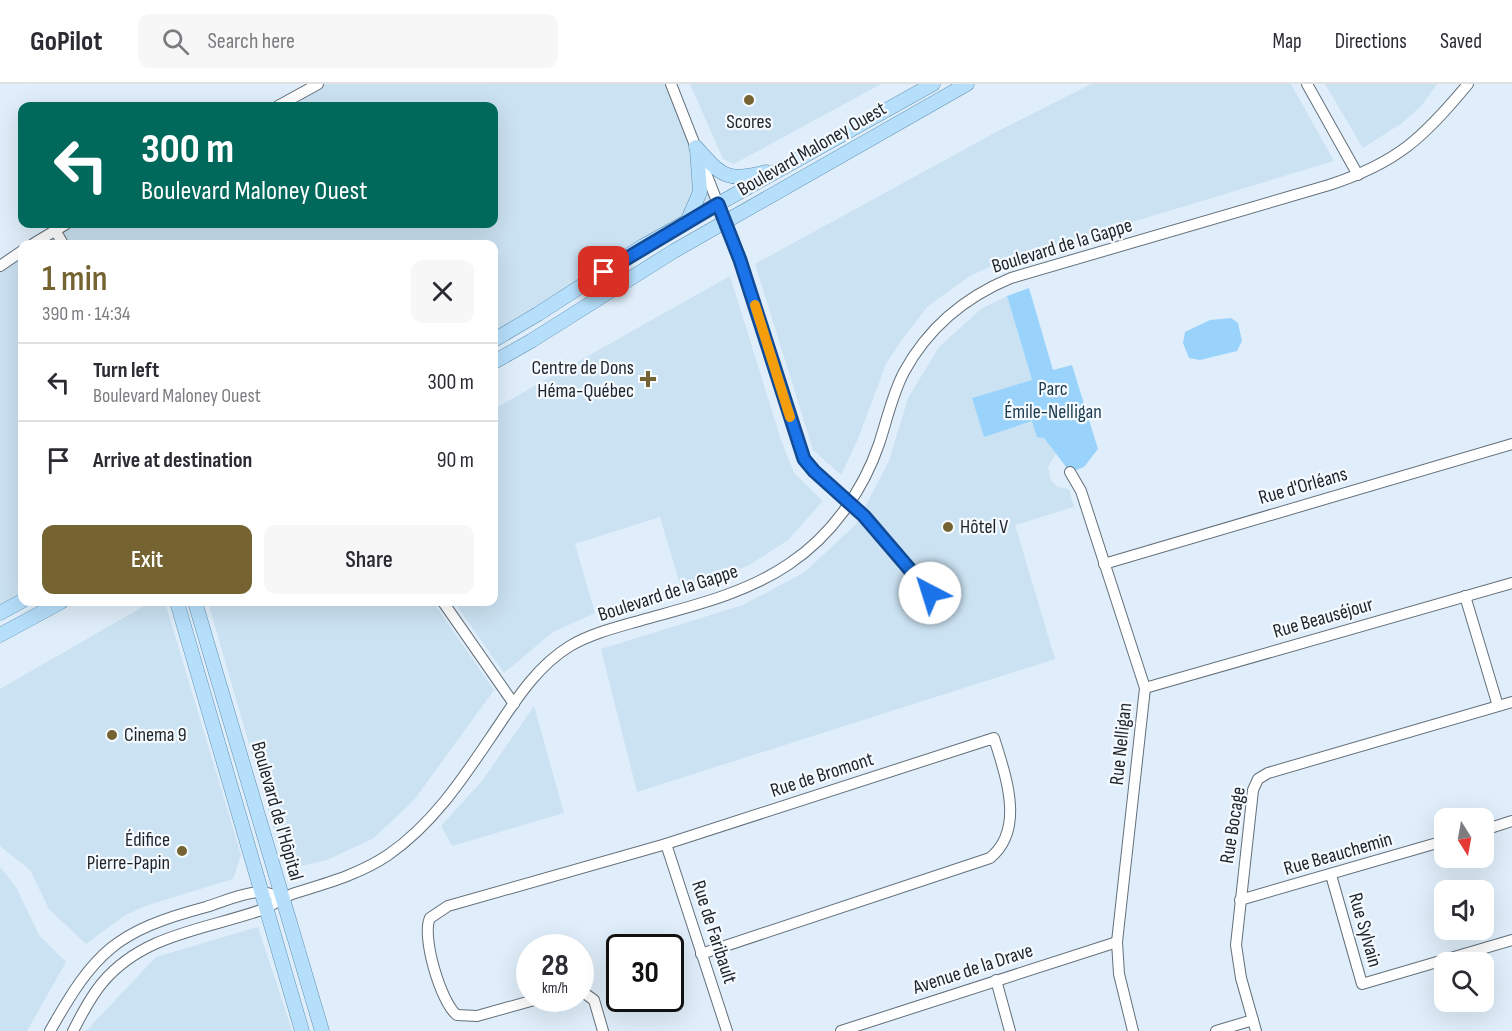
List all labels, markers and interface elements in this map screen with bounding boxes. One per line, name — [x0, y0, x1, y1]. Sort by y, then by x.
search box — [138, 14, 558, 68]
text: GoPilot — [30, 25, 102, 58]
icon: search — [159, 25, 192, 58]
text: Search here — [207, 28, 295, 55]
text: Map — [1272, 29, 1302, 54]
text: Directions — [1335, 29, 1407, 54]
text: Saved — [1440, 29, 1482, 54]
marker: Scores — [742, 93, 756, 107]
street label: Boulevard Maloney Ouest — [733, 97, 891, 201]
place label: Scores — [726, 110, 772, 134]
text: 300 m — [141, 124, 234, 175]
icon: left — [42, 126, 120, 204]
text: Boulevard Maloney Ouest — [141, 175, 367, 207]
street label: Boulevard de la Gappe — [989, 213, 1135, 279]
pin — [578, 246, 629, 297]
icon: arrive — [587, 255, 620, 288]
text: 1 min — [42, 258, 107, 301]
button: close — [411, 260, 474, 323]
text: 390 m · 14:34 — [42, 302, 130, 326]
place label: Centre de Dons Héma-Québec — [532, 356, 634, 403]
text: Turn left — [93, 357, 159, 384]
icon: left — [42, 366, 75, 399]
text: 300 m — [428, 369, 474, 396]
marker: Centre de Dons Héma-Québec — [639, 370, 657, 388]
park label: Parc Émile-Nelligan — [1004, 377, 1102, 424]
text: Boulevard Maloney Ouest — [93, 384, 261, 408]
icon: arrive — [42, 444, 75, 477]
text: Arrive at destination — [93, 447, 252, 474]
text: 90 m — [437, 447, 474, 474]
street label: Rue d'Orléans — [1256, 462, 1350, 510]
place label: Hôtel V — [960, 515, 1008, 539]
marker: Hôtel V — [941, 520, 955, 534]
button: Exit — [42, 525, 252, 594]
button: Share — [264, 525, 474, 594]
street label: Boulevard de la Gappe — [595, 559, 741, 627]
position arrow — [898, 561, 962, 625]
street label: Rue Beauséjour — [1270, 592, 1376, 644]
street label: Rue Nelligan — [1105, 702, 1137, 786]
place label: Cinema 9 — [124, 723, 187, 747]
marker: Cinema 9 — [105, 728, 119, 742]
street label: Boulevard de l'Hôpital — [246, 739, 308, 883]
street label: Rue de Bromont — [767, 747, 877, 803]
street label: Rue Bocage — [1215, 785, 1251, 865]
north arrow — [1434, 808, 1494, 868]
map controls — [1434, 808, 1494, 1012]
street label: Rue Beauchemin — [1281, 827, 1395, 881]
place label: Édifice Pierre-Papin — [87, 828, 170, 875]
marker: Édifice Pierre-Papin — [175, 844, 189, 858]
street label: Rue de Faribault — [686, 877, 742, 987]
button: sound — [1434, 880, 1494, 940]
street label: Rue Sylvain — [1343, 890, 1387, 970]
speed limit sign: 30 — [606, 934, 684, 1012]
street label: Avenue de la Drave — [909, 938, 1036, 1000]
text: 28 — [541, 948, 569, 984]
button: search — [1434, 952, 1494, 1012]
text: km/h — [542, 979, 568, 998]

